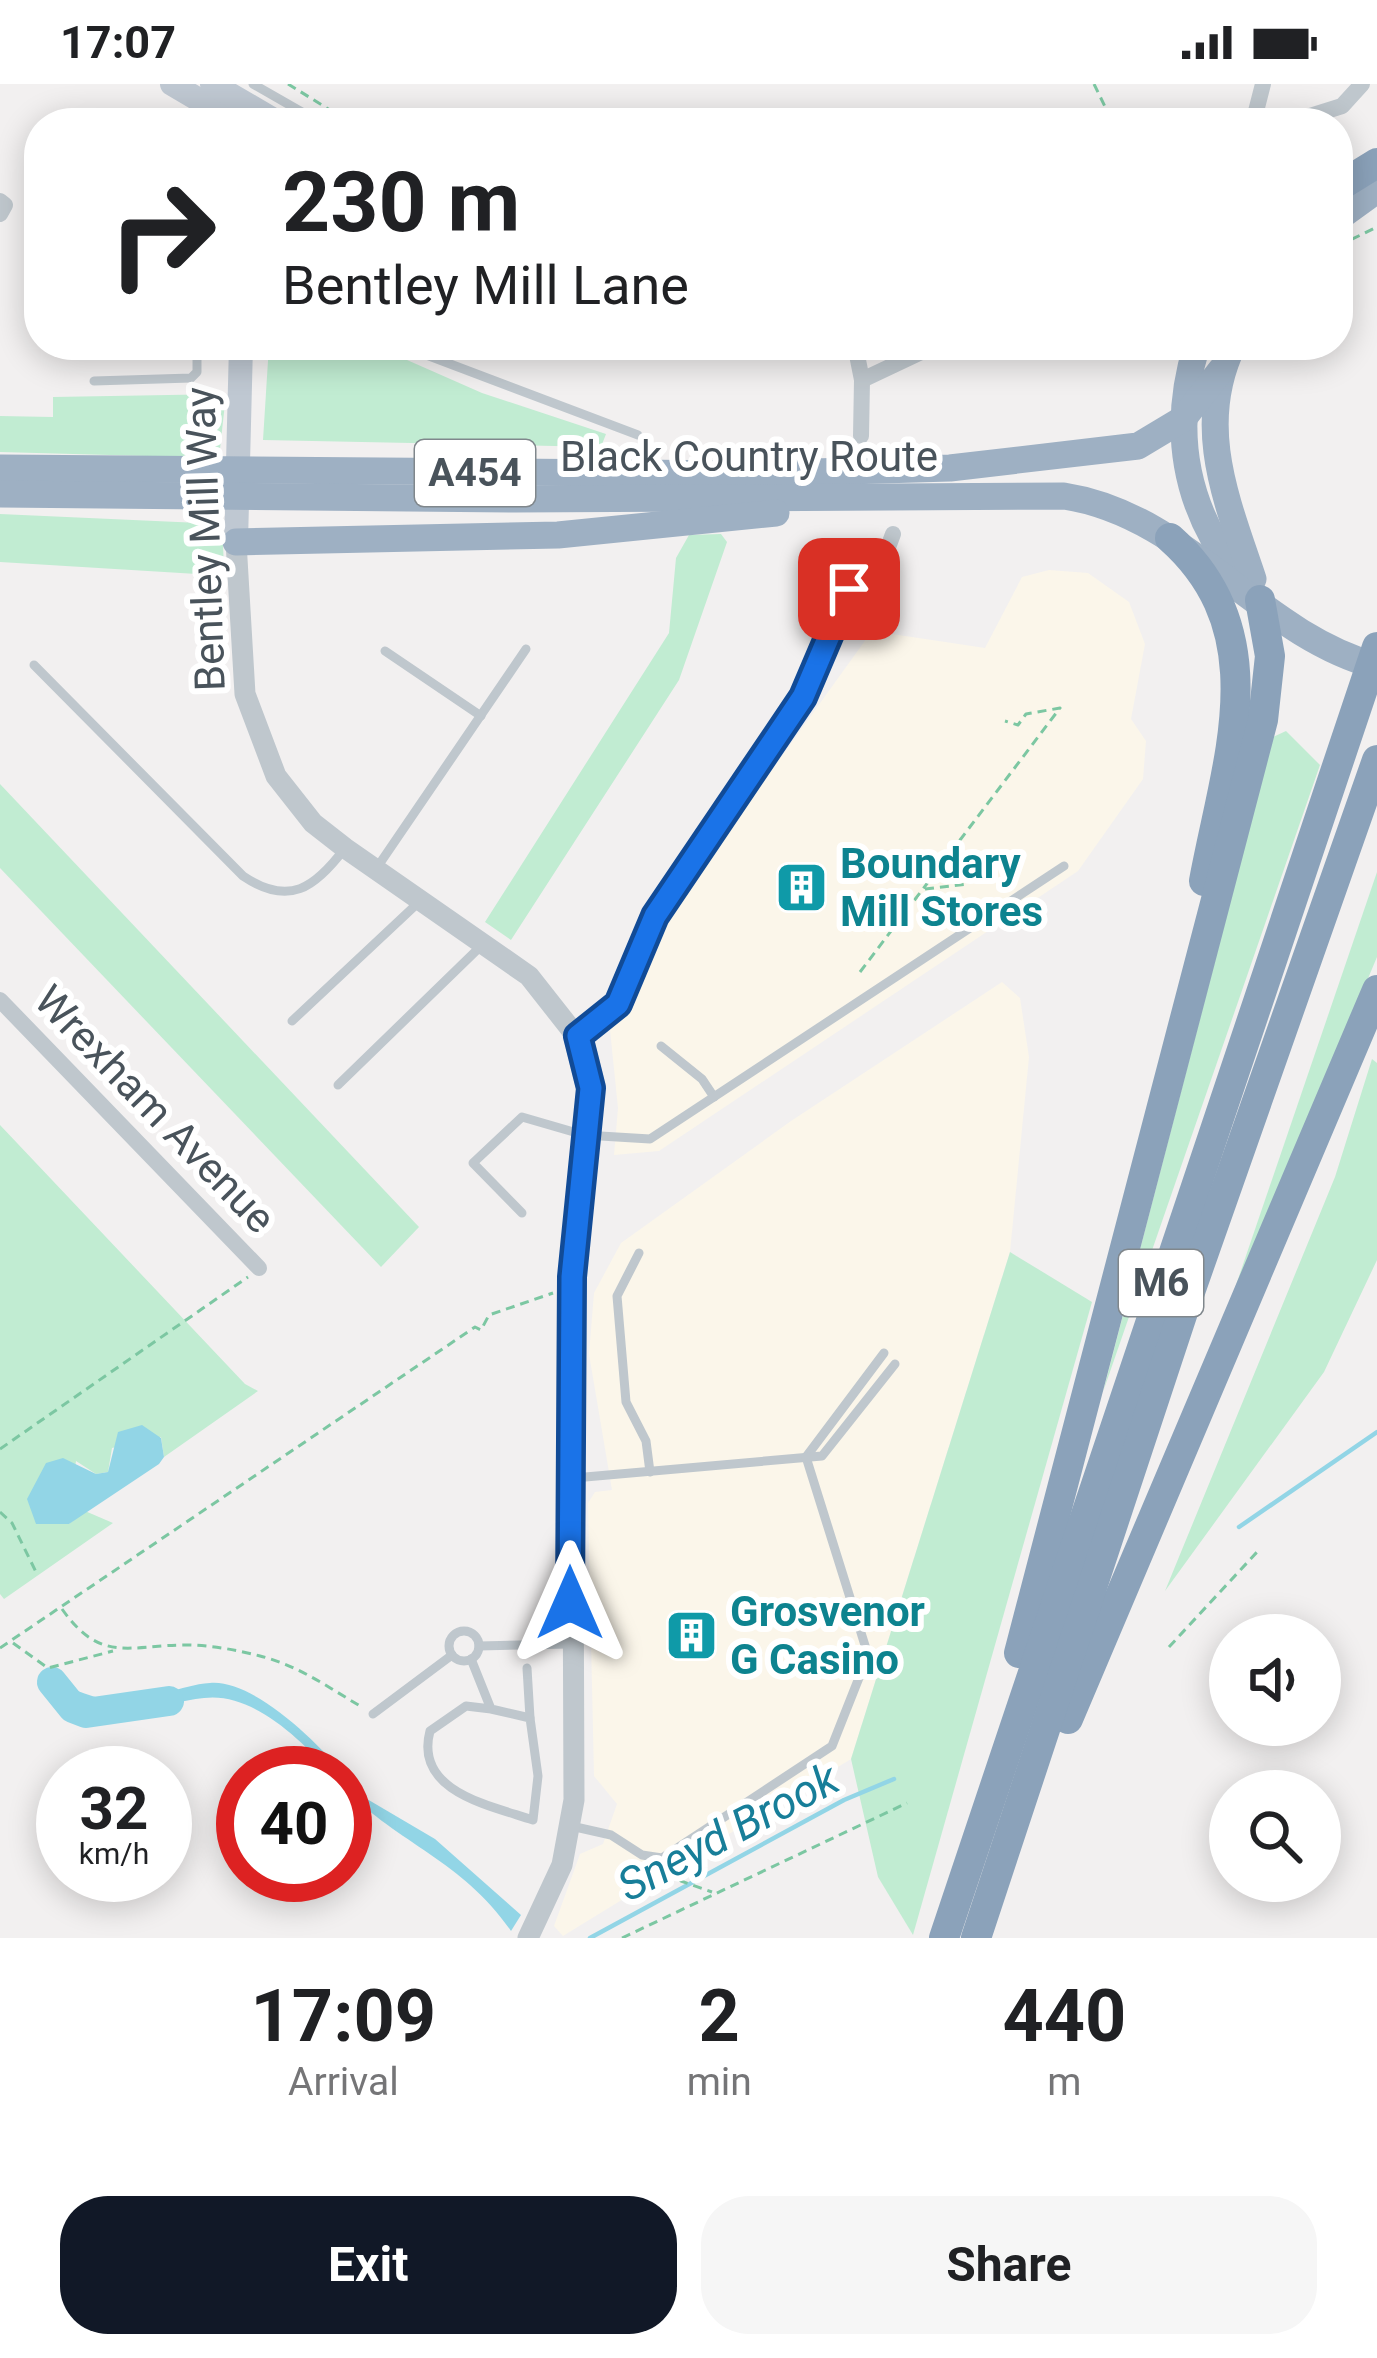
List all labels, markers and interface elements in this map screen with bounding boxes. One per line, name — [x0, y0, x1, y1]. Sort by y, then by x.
text: 17:07 — [60, 16, 176, 69]
text: 230 m — [282, 153, 520, 252]
icon: right — [84, 156, 240, 312]
text: Bentley Mill Lane — [282, 254, 689, 317]
street label: Bentley Mill Way — [175, 386, 235, 692]
street label: Black Country Route — [560, 432, 938, 481]
road number: A454 — [415, 440, 535, 506]
pin — [798, 538, 900, 640]
icon: arrive — [816, 556, 882, 622]
place label: Boundary Mill Stores — [840, 839, 1043, 936]
building icon: Boundary Mill Stores — [773, 859, 829, 915]
street label: Wrexham Avenue — [25, 975, 285, 1243]
road number: M6 — [1119, 1250, 1203, 1316]
position arrow — [507, 1540, 633, 1666]
place label: Grosvenor G Casino — [730, 1587, 925, 1684]
building icon: Grosvenor G Casino — [663, 1607, 719, 1663]
map controls — [1209, 1614, 1341, 1902]
button: sound — [1209, 1614, 1341, 1746]
speed limit sign: 40 — [216, 1746, 372, 1902]
water label: Sneyd Brook — [609, 1751, 849, 1912]
button: search — [1209, 1770, 1341, 1902]
text: 32 — [80, 1773, 148, 1844]
text: km/h — [79, 1836, 149, 1871]
text: 17:09 — [251, 1974, 436, 2059]
text: 2 — [699, 1974, 740, 2059]
text: 440 — [1002, 1974, 1126, 2059]
text: Arrival — [288, 2059, 399, 2105]
text: min — [687, 2059, 752, 2105]
text: m — [1047, 2059, 1082, 2105]
button: Exit — [60, 2196, 677, 2334]
button: Share — [701, 2196, 1317, 2334]

